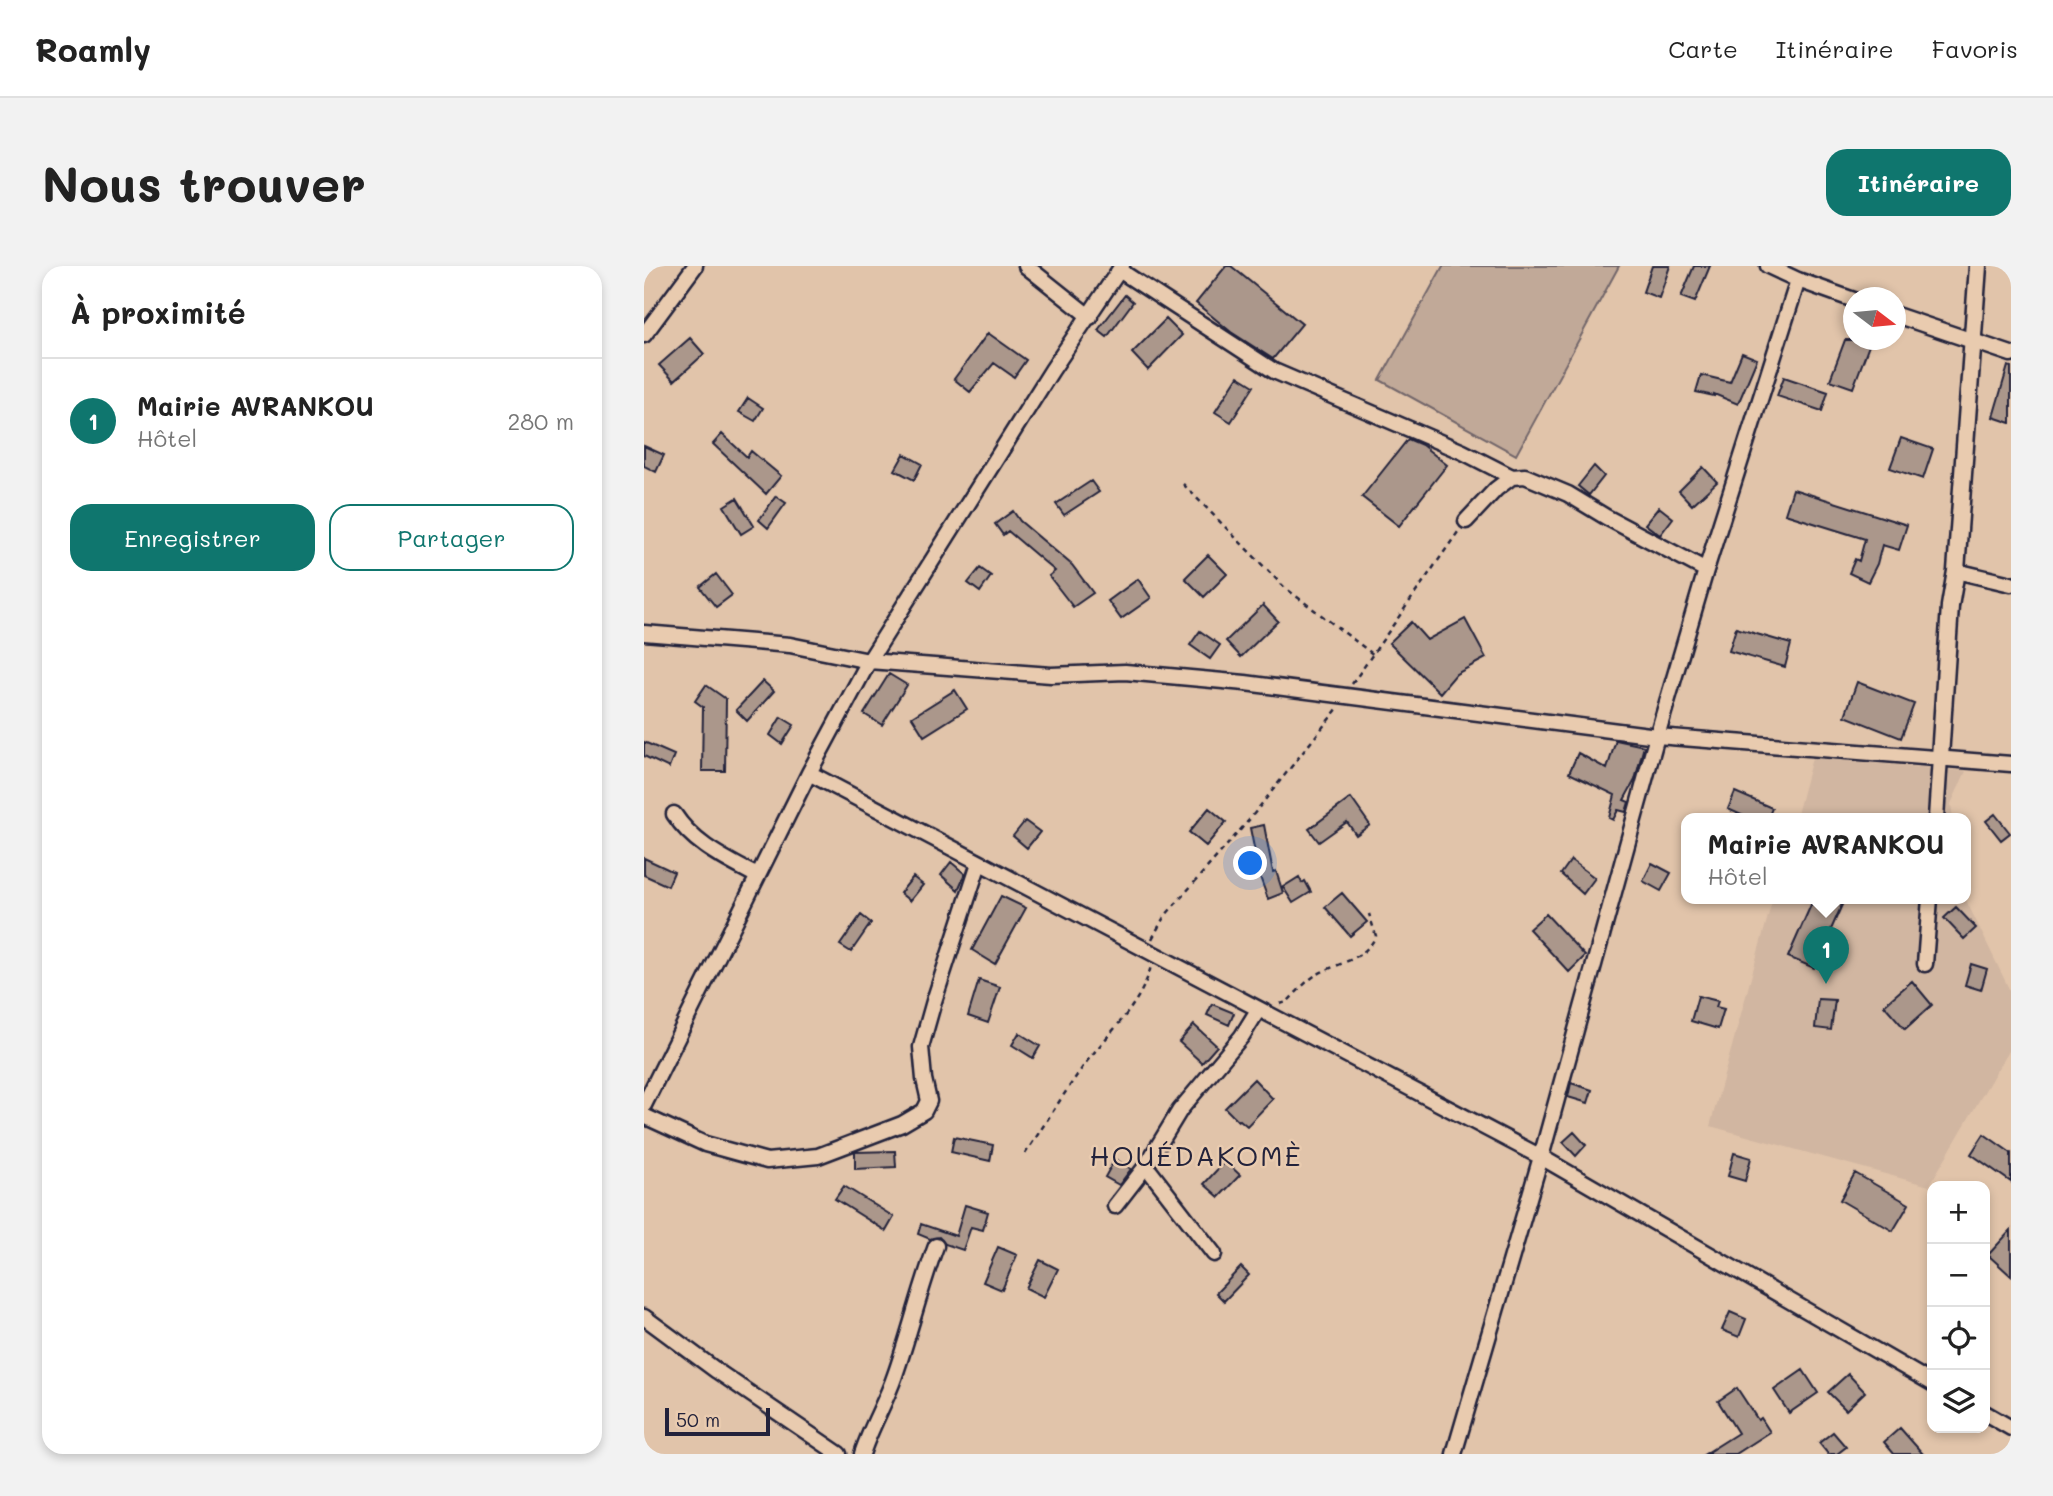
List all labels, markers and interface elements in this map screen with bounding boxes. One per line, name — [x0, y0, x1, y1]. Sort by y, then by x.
text: Roamly — [35, 27, 151, 70]
text: Carte — [1668, 33, 1738, 64]
text: Itinéraire — [1776, 33, 1894, 64]
text: Favoris — [1932, 33, 2018, 64]
button: Itinéraire — [1826, 149, 2011, 216]
text: Nous trouver — [42, 151, 366, 214]
north arrow — [1843, 287, 1906, 350]
text: À proximité — [70, 292, 246, 332]
text: Mairie AVRANKOU — [137, 389, 374, 423]
text: 1 — [88, 406, 98, 436]
text: 280 m — [507, 406, 574, 436]
text: Hôtel — [137, 423, 197, 453]
button: Enregistrer — [70, 504, 315, 571]
button: Partager — [329, 504, 574, 571]
popup — [1681, 813, 1971, 904]
text: Mairie AVRANKOU — [1708, 827, 1944, 861]
your location — [1233, 846, 1267, 880]
text: Hôtel — [1708, 861, 1768, 891]
pin: 1 — [1803, 926, 1849, 984]
district label: HOUÉDAKOMÈ — [1089, 1137, 1303, 1173]
map controls — [1927, 1181, 1990, 1433]
button: + — [1927, 1181, 1990, 1244]
button: − — [1927, 1244, 1990, 1307]
button: locate — [1927, 1307, 1990, 1370]
button: layers — [1927, 1370, 1990, 1433]
scale bar — [665, 1405, 770, 1437]
text: 50 m — [676, 1407, 720, 1432]

